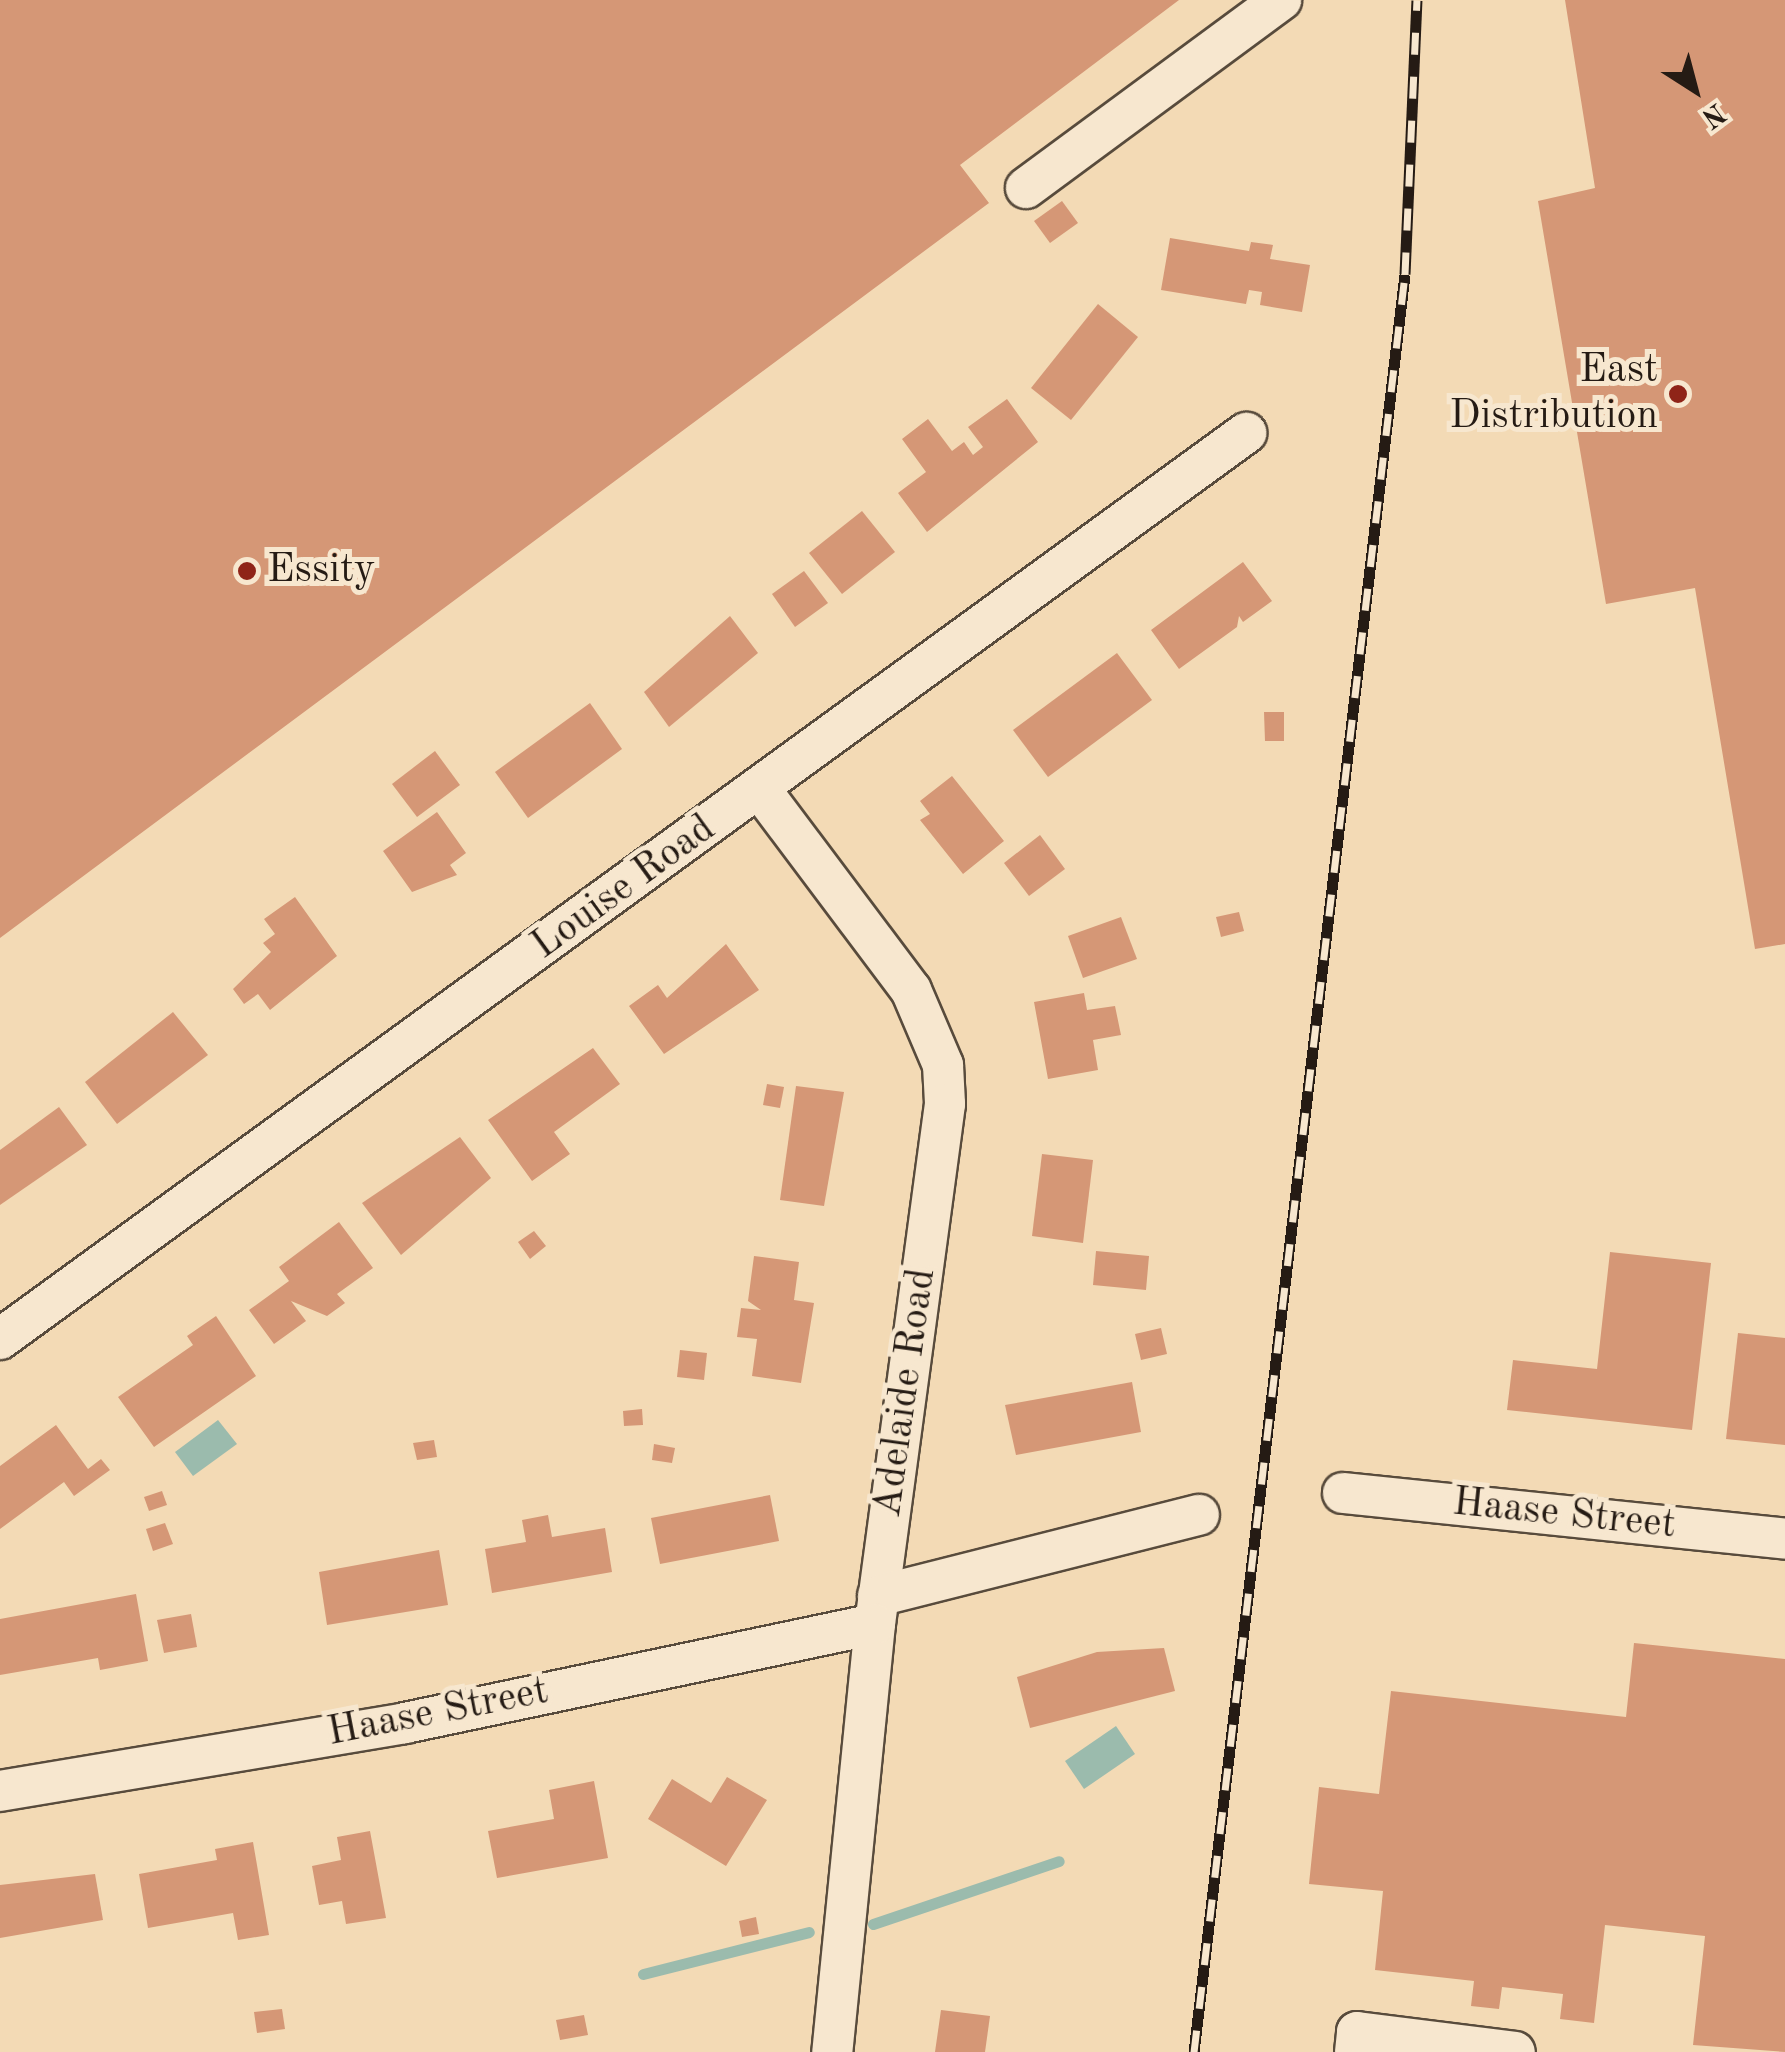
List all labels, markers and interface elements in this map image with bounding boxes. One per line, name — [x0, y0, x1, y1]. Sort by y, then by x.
north arrow — [1645, 40, 1745, 140]
text: N — [1696, 97, 1730, 132]
place label: East Distribution — [1449, 347, 1658, 441]
marker: East Distribution — [1667, 383, 1689, 405]
place label: Essity — [267, 547, 375, 595]
marker: Essity — [236, 560, 258, 582]
street label: Louise Road — [523, 805, 725, 971]
street label: Adelaide Road — [865, 1265, 947, 1521]
street label: Haase Street — [1450, 1479, 1678, 1551]
street label: Haase Street — [323, 1668, 553, 1758]

